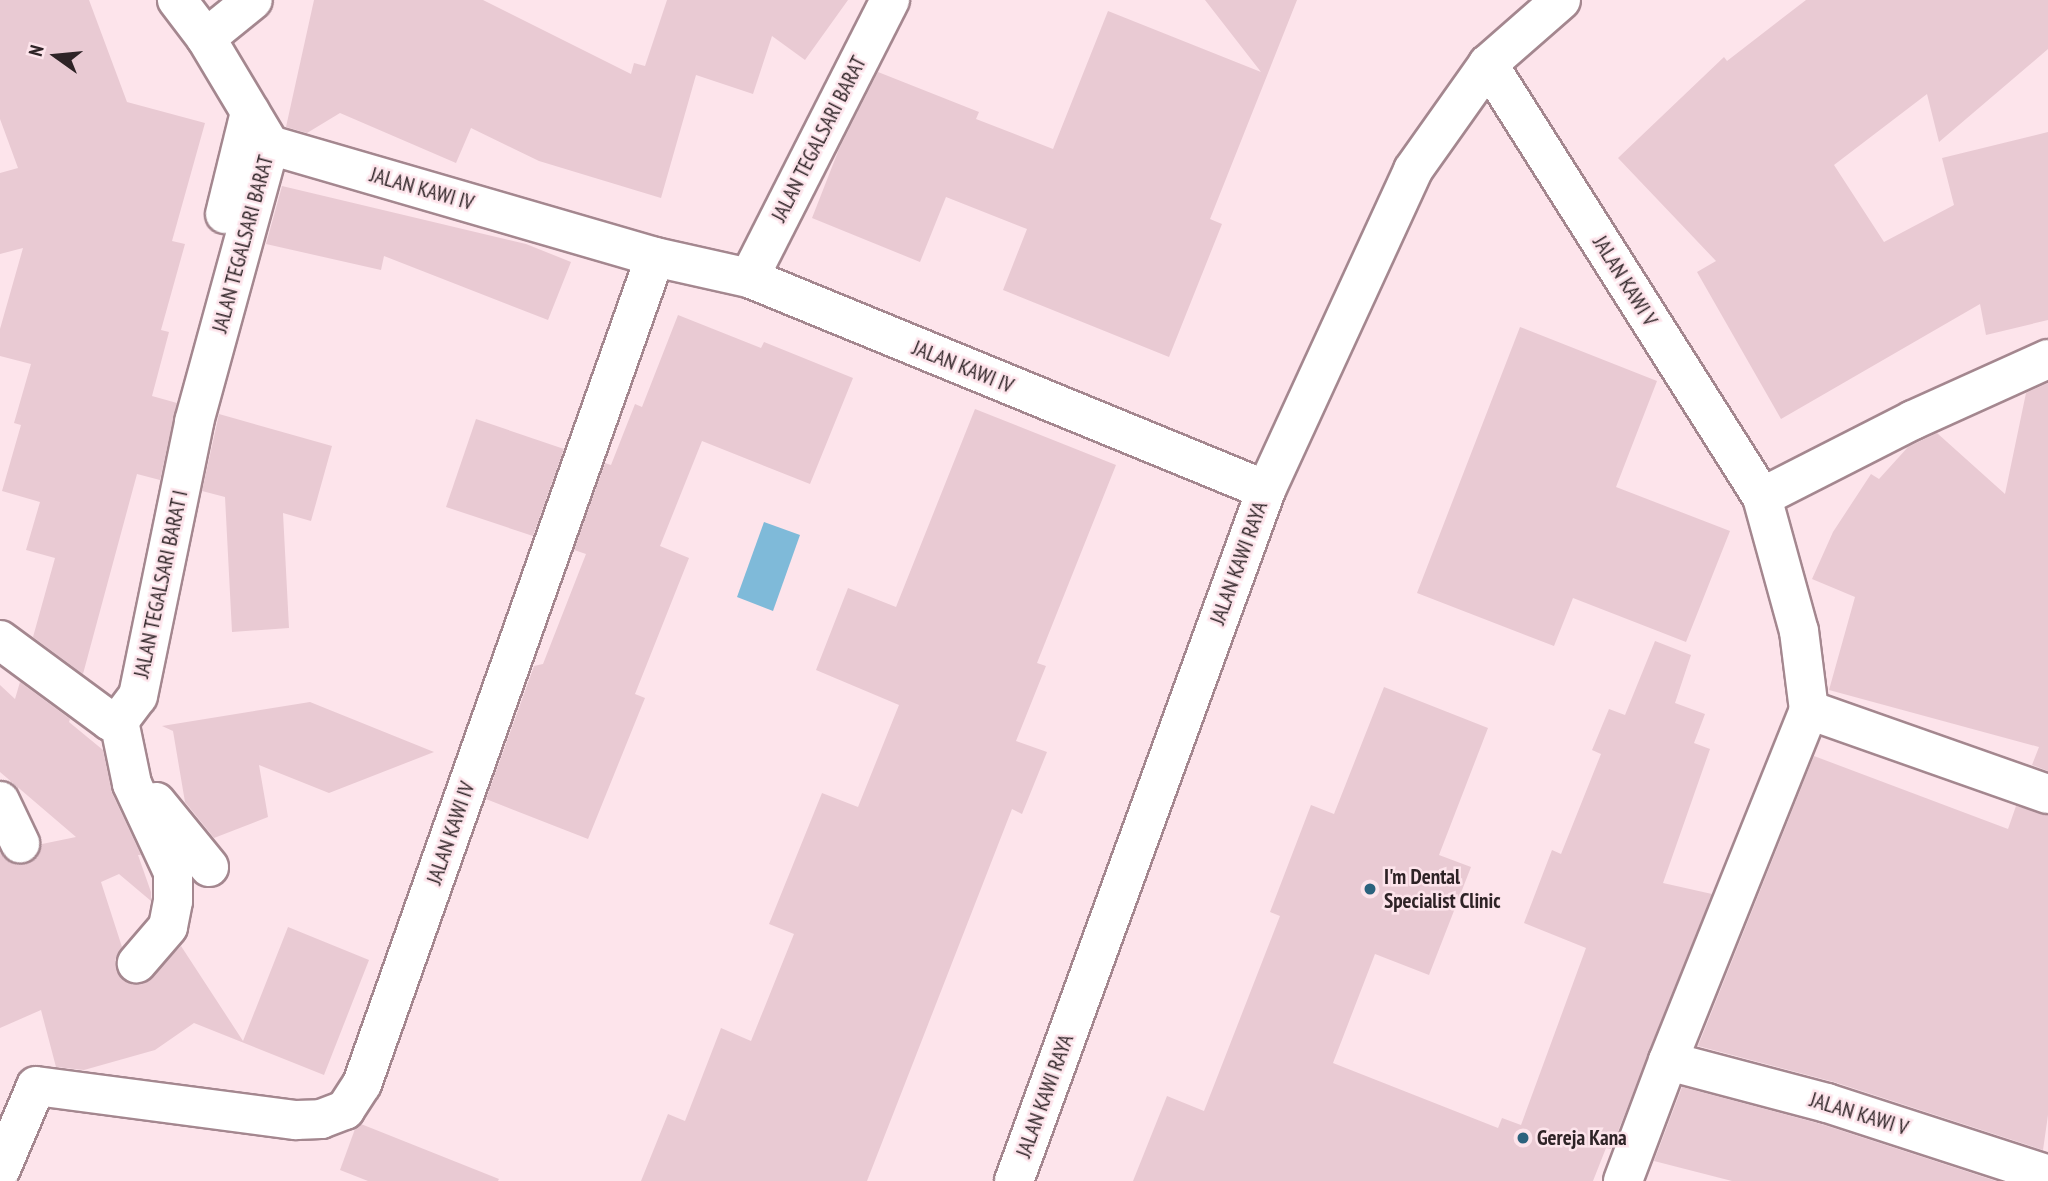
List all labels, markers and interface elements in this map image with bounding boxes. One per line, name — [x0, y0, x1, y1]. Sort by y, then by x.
north arrow — [21, 21, 91, 91]
text: N — [23, 43, 49, 59]
street label: JALAN TEGALSARI BARAT — [766, 52, 872, 226]
street label: JALAN TEGALSARI BARAT — [207, 152, 279, 336]
street label: JALAN KAWI IV — [367, 162, 477, 216]
street label: JALAN KAWI V — [1587, 231, 1663, 331]
street label: JALAN KAWI IV — [909, 335, 1017, 399]
street label: JALAN TEGALSARI BARAT I — [129, 487, 193, 681]
street label: JALAN KAWI RAYA — [1205, 498, 1273, 628]
street label: JALAN KAWI IV — [422, 778, 480, 888]
place label: I'm Dental Specialist Clinic — [1384, 864, 1501, 914]
marker: I'm Dental Specialist Clinic — [1362, 881, 1378, 897]
street label: JALAN KAWI RAYA — [1011, 1031, 1079, 1161]
street label: JALAN KAWI V — [1807, 1087, 1911, 1141]
place label: Gereja Kana — [1537, 1125, 1627, 1151]
marker: Gereja Kana — [1515, 1130, 1531, 1146]

